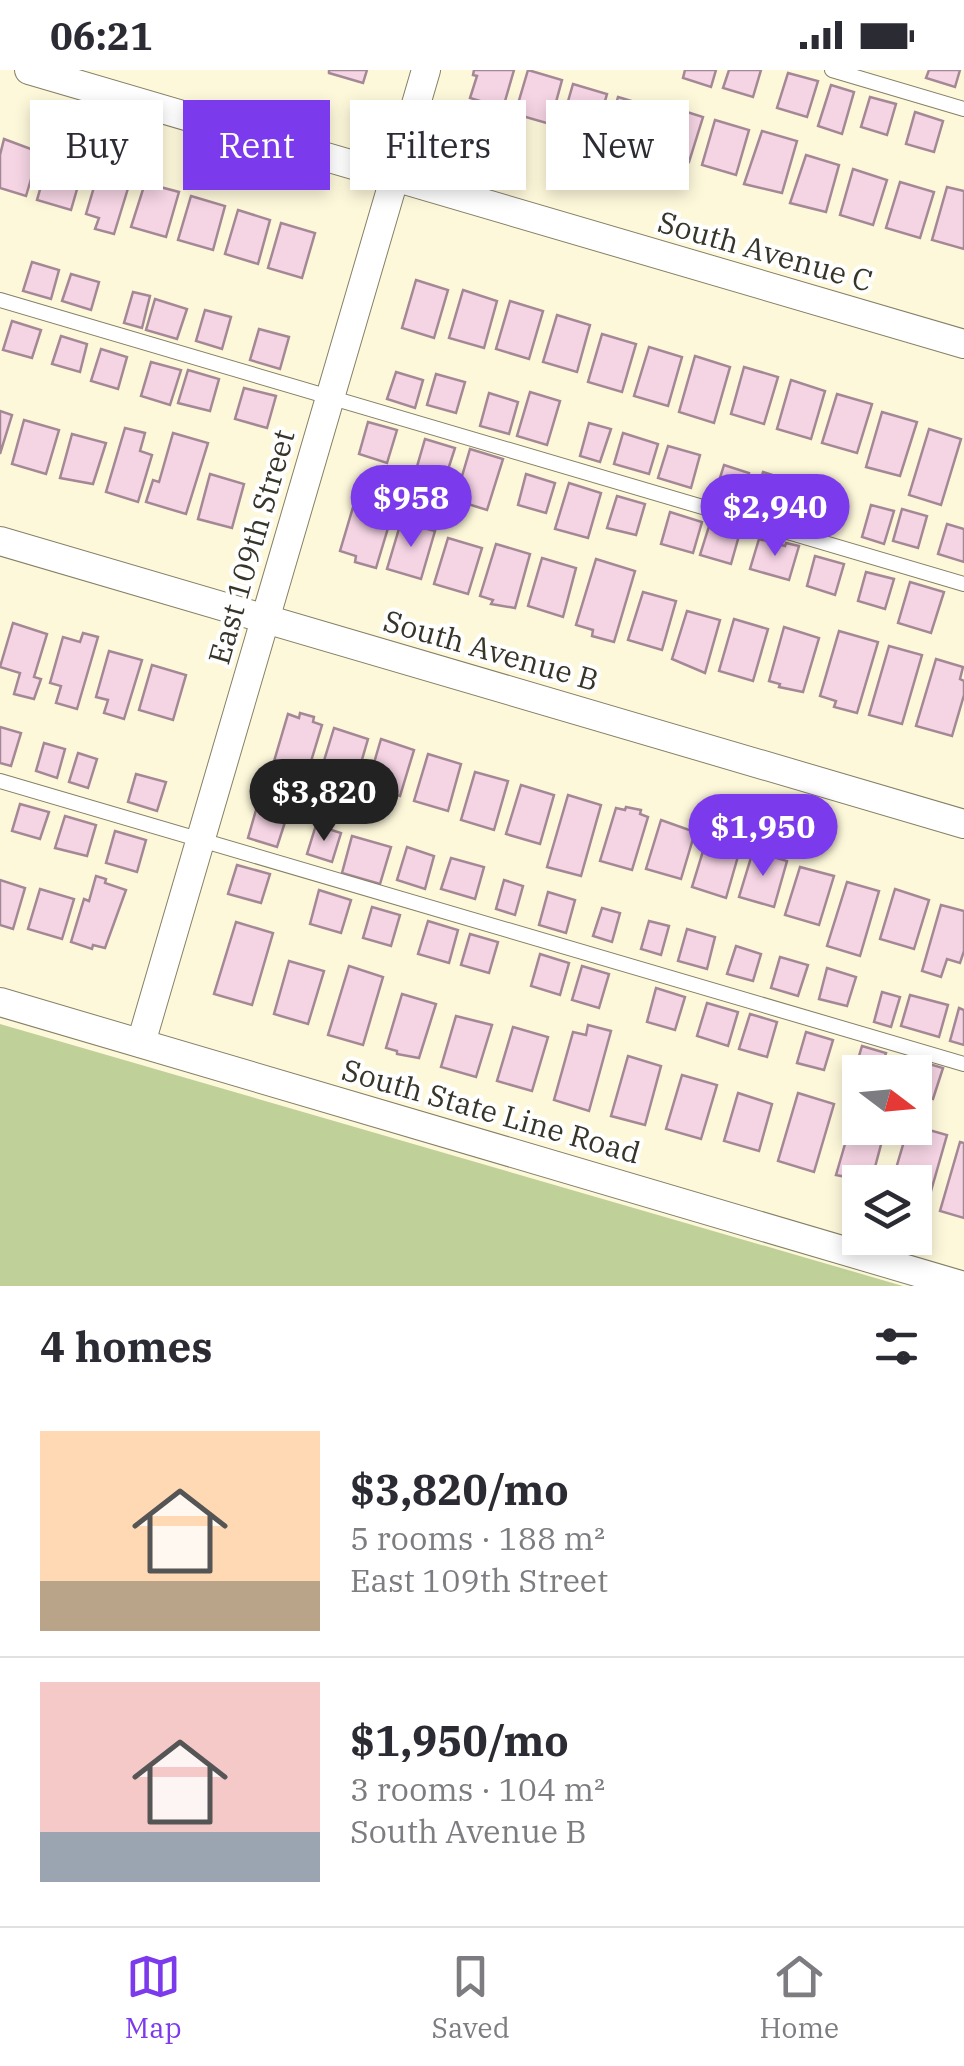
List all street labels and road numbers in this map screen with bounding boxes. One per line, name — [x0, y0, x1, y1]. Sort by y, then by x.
street label: South Avenue C — [654, 201, 877, 300]
street label: East 109th Street — [198, 425, 303, 668]
street label: South Avenue B — [379, 600, 603, 699]
street label: South State Line Road — [338, 1049, 645, 1172]

